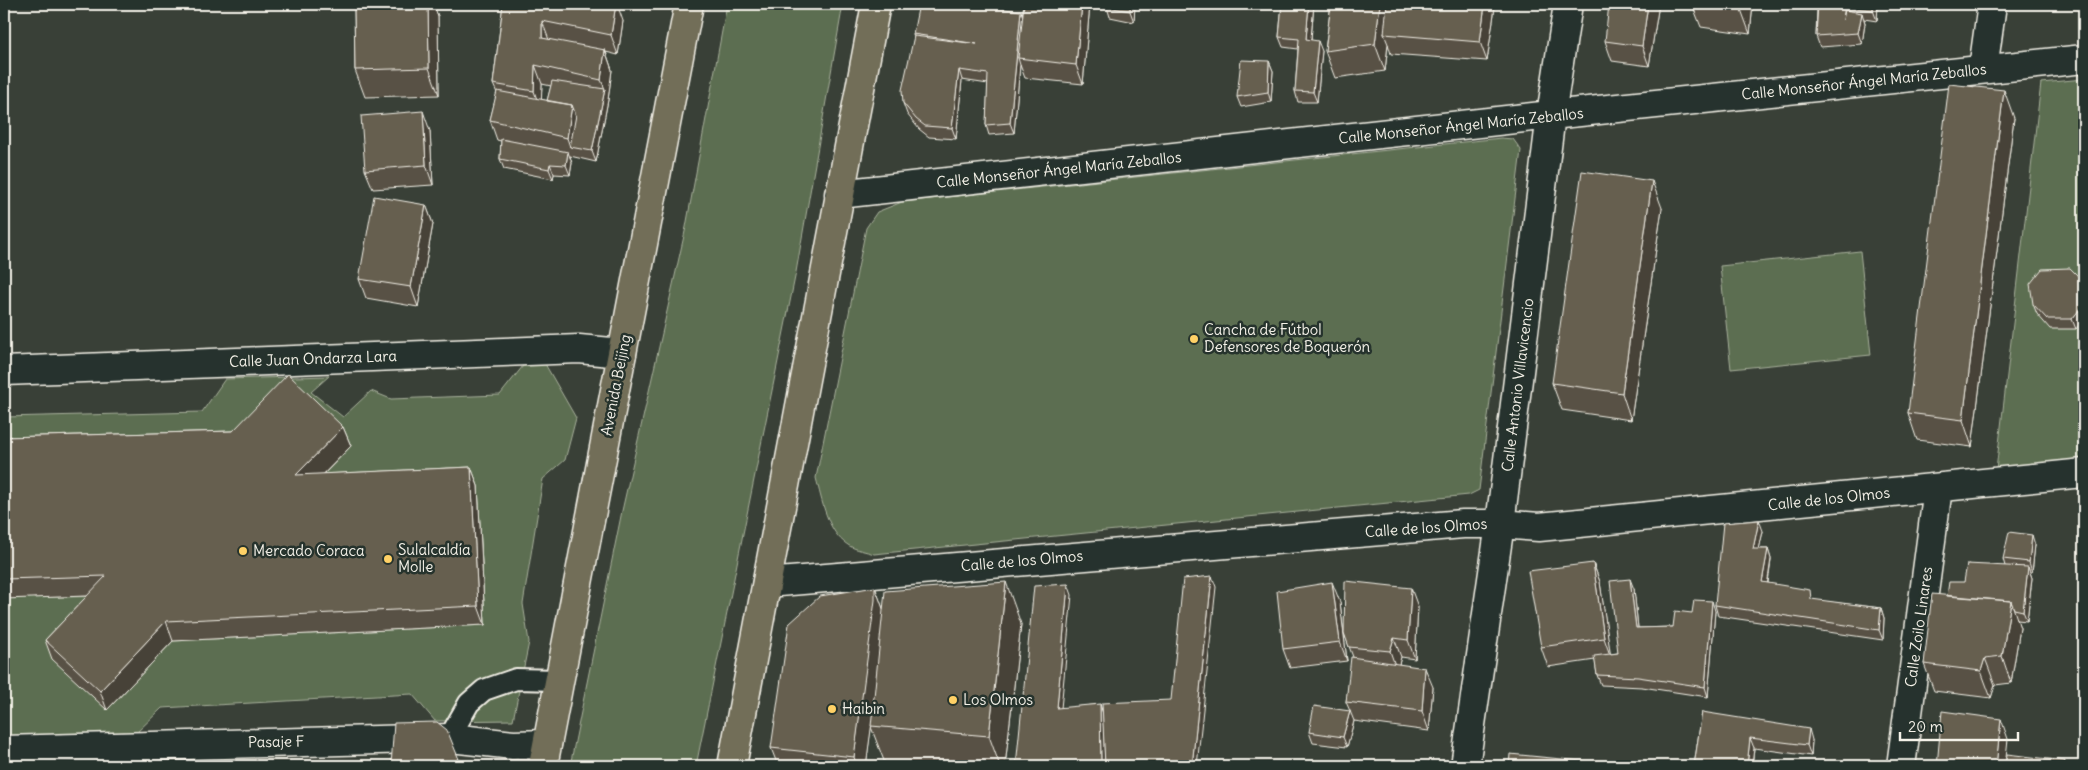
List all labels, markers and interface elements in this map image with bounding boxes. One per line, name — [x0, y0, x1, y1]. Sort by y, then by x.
street label: Calle Monseñor Ángel María Zeballos — [1740, 59, 1988, 104]
street label: Calle Monseñor Ángel María Zeballos — [1337, 103, 1585, 148]
street label: Calle Monseñor Ángel María Zeballos — [935, 147, 1183, 192]
street label: Calle Antonio Villavicencio — [1497, 297, 1538, 473]
place label: Cancha de Fútbol Defensores de Boquerón — [1204, 320, 1371, 356]
street label: Avenida Beijing — [596, 333, 635, 437]
marker: Cancha de Fútbol Defensores de Boquerón — [1188, 333, 1200, 345]
street label: Calle Juan Ondarza Lara — [229, 346, 398, 371]
street label: Calle de los Olmos — [1767, 483, 1891, 514]
street label: Calle de los Olmos — [1364, 514, 1488, 541]
place label: Sulalcaldía Molle — [398, 540, 471, 576]
place label: Mercado Coraca — [253, 541, 365, 560]
marker: Mercado Coraca — [237, 545, 249, 557]
street label: Calle de los Olmos — [960, 546, 1084, 575]
marker: Sulalcaldía Molle — [382, 553, 394, 565]
street label: Calle Zoilo Linares — [1901, 565, 1936, 688]
place label: Los Olmos — [963, 690, 1033, 709]
marker: Los Olmos — [947, 694, 959, 706]
place label: Haibin — [842, 699, 885, 718]
marker: Haibin — [826, 703, 838, 715]
scale bar — [1900, 710, 2018, 742]
text: 20 m — [1908, 717, 1943, 736]
street label: Pasaje F — [248, 732, 305, 751]

